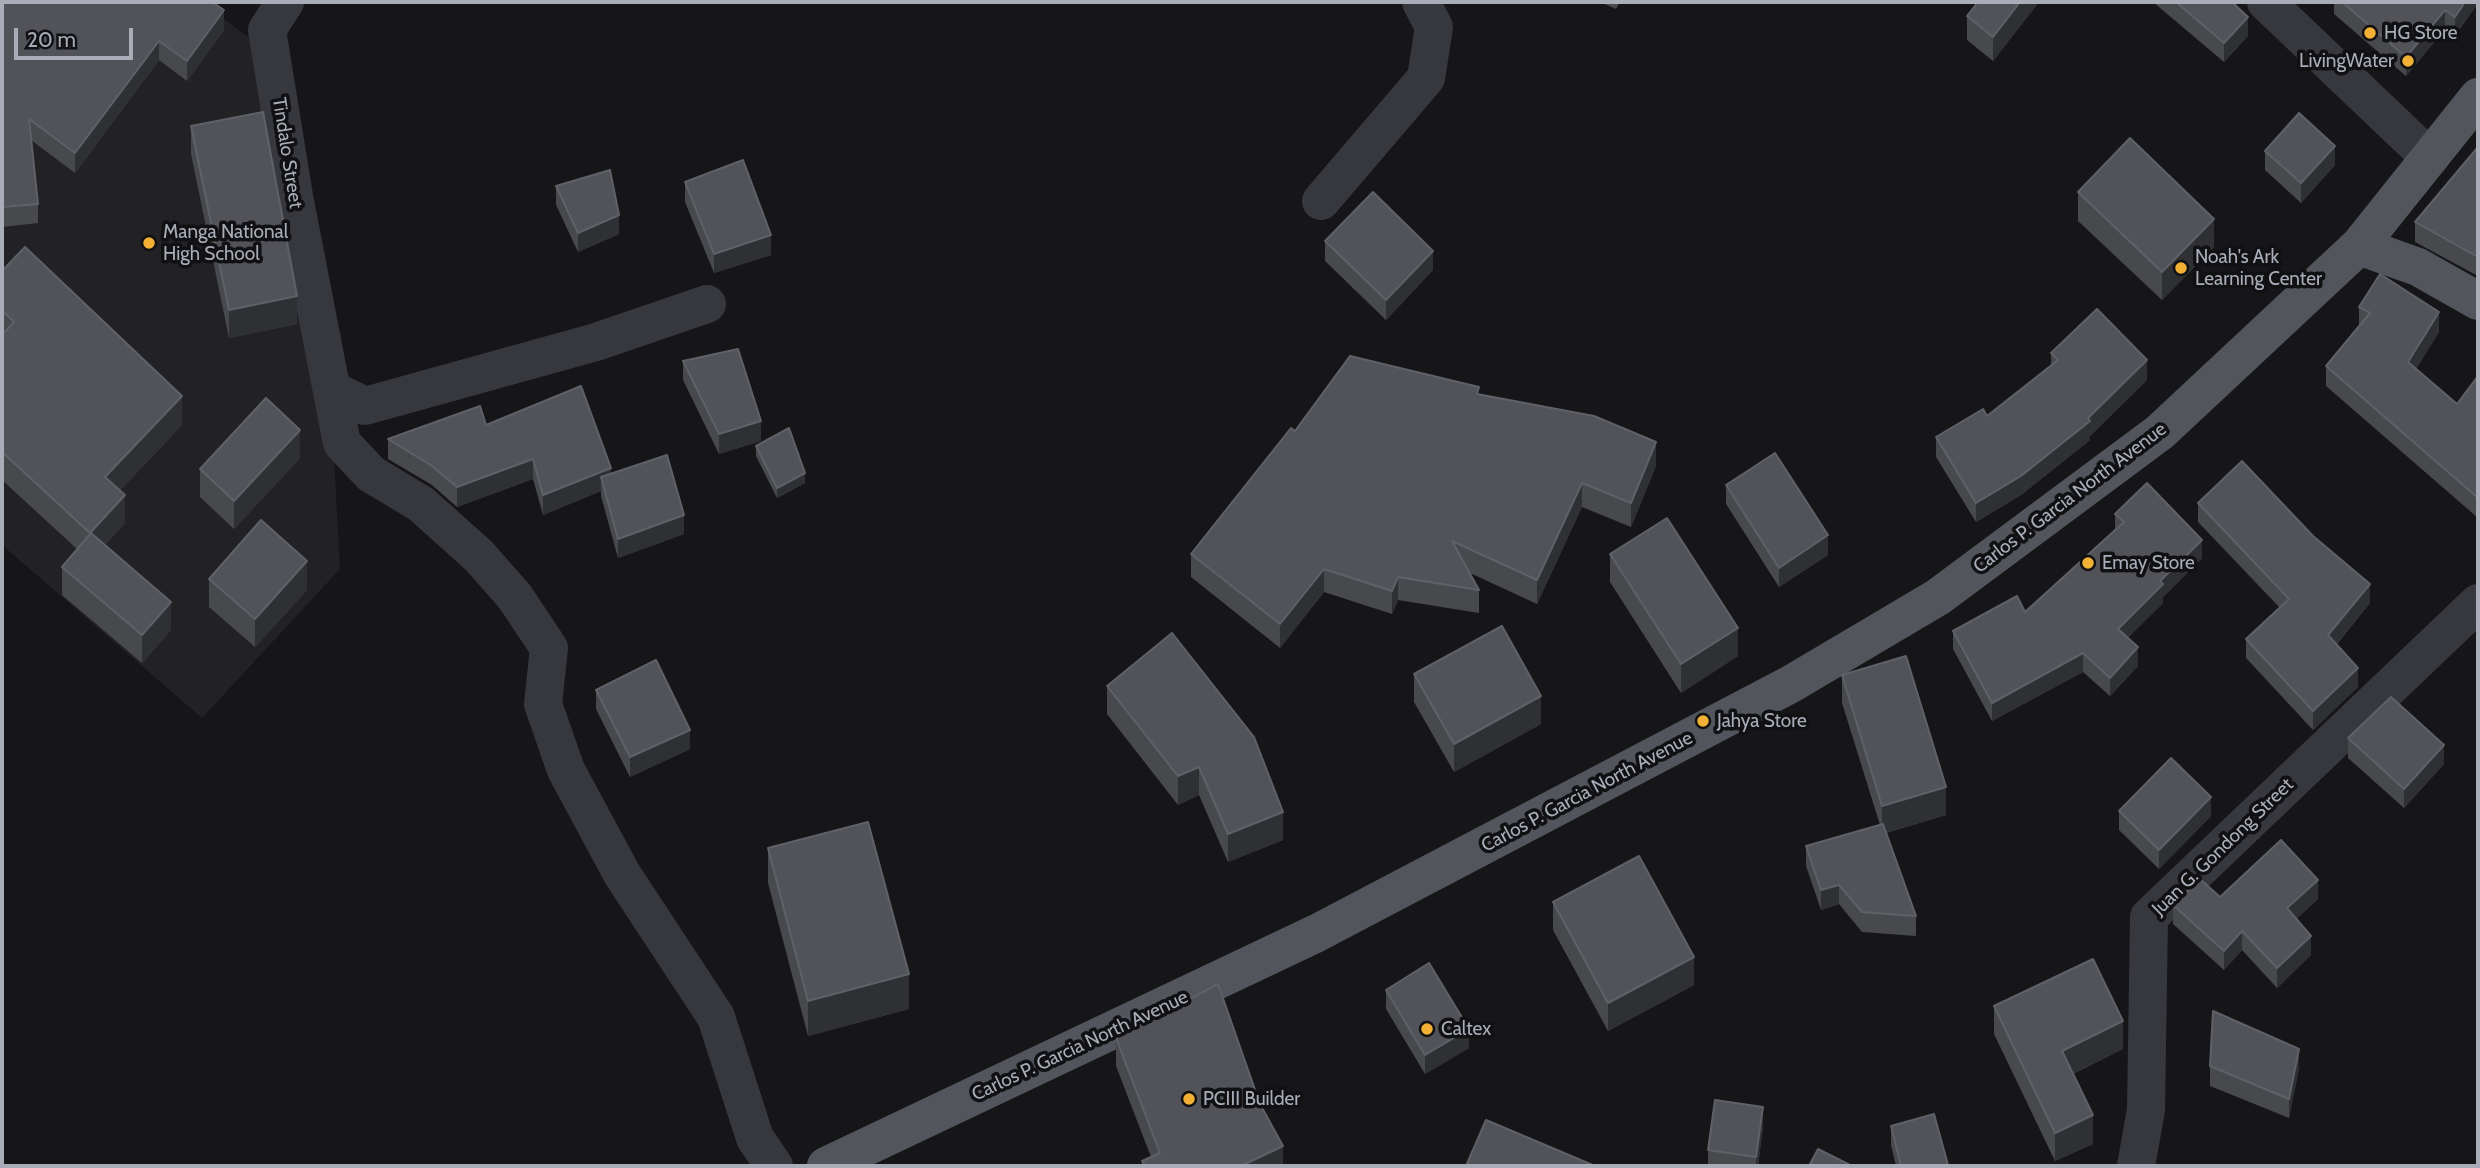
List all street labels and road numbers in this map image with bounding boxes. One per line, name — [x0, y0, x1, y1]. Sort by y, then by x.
street label: Tindalo Street — [267, 96, 307, 210]
street label: Carlos P. Garcia North Avenue — [1969, 418, 2171, 578]
street label: Carlos P. Garcia North Avenue — [1478, 727, 1696, 857]
street label: Juan G. Gondong Street — [2148, 774, 2298, 920]
street label: Carlos P. Garcia North Avenue — [968, 986, 1192, 1106]

